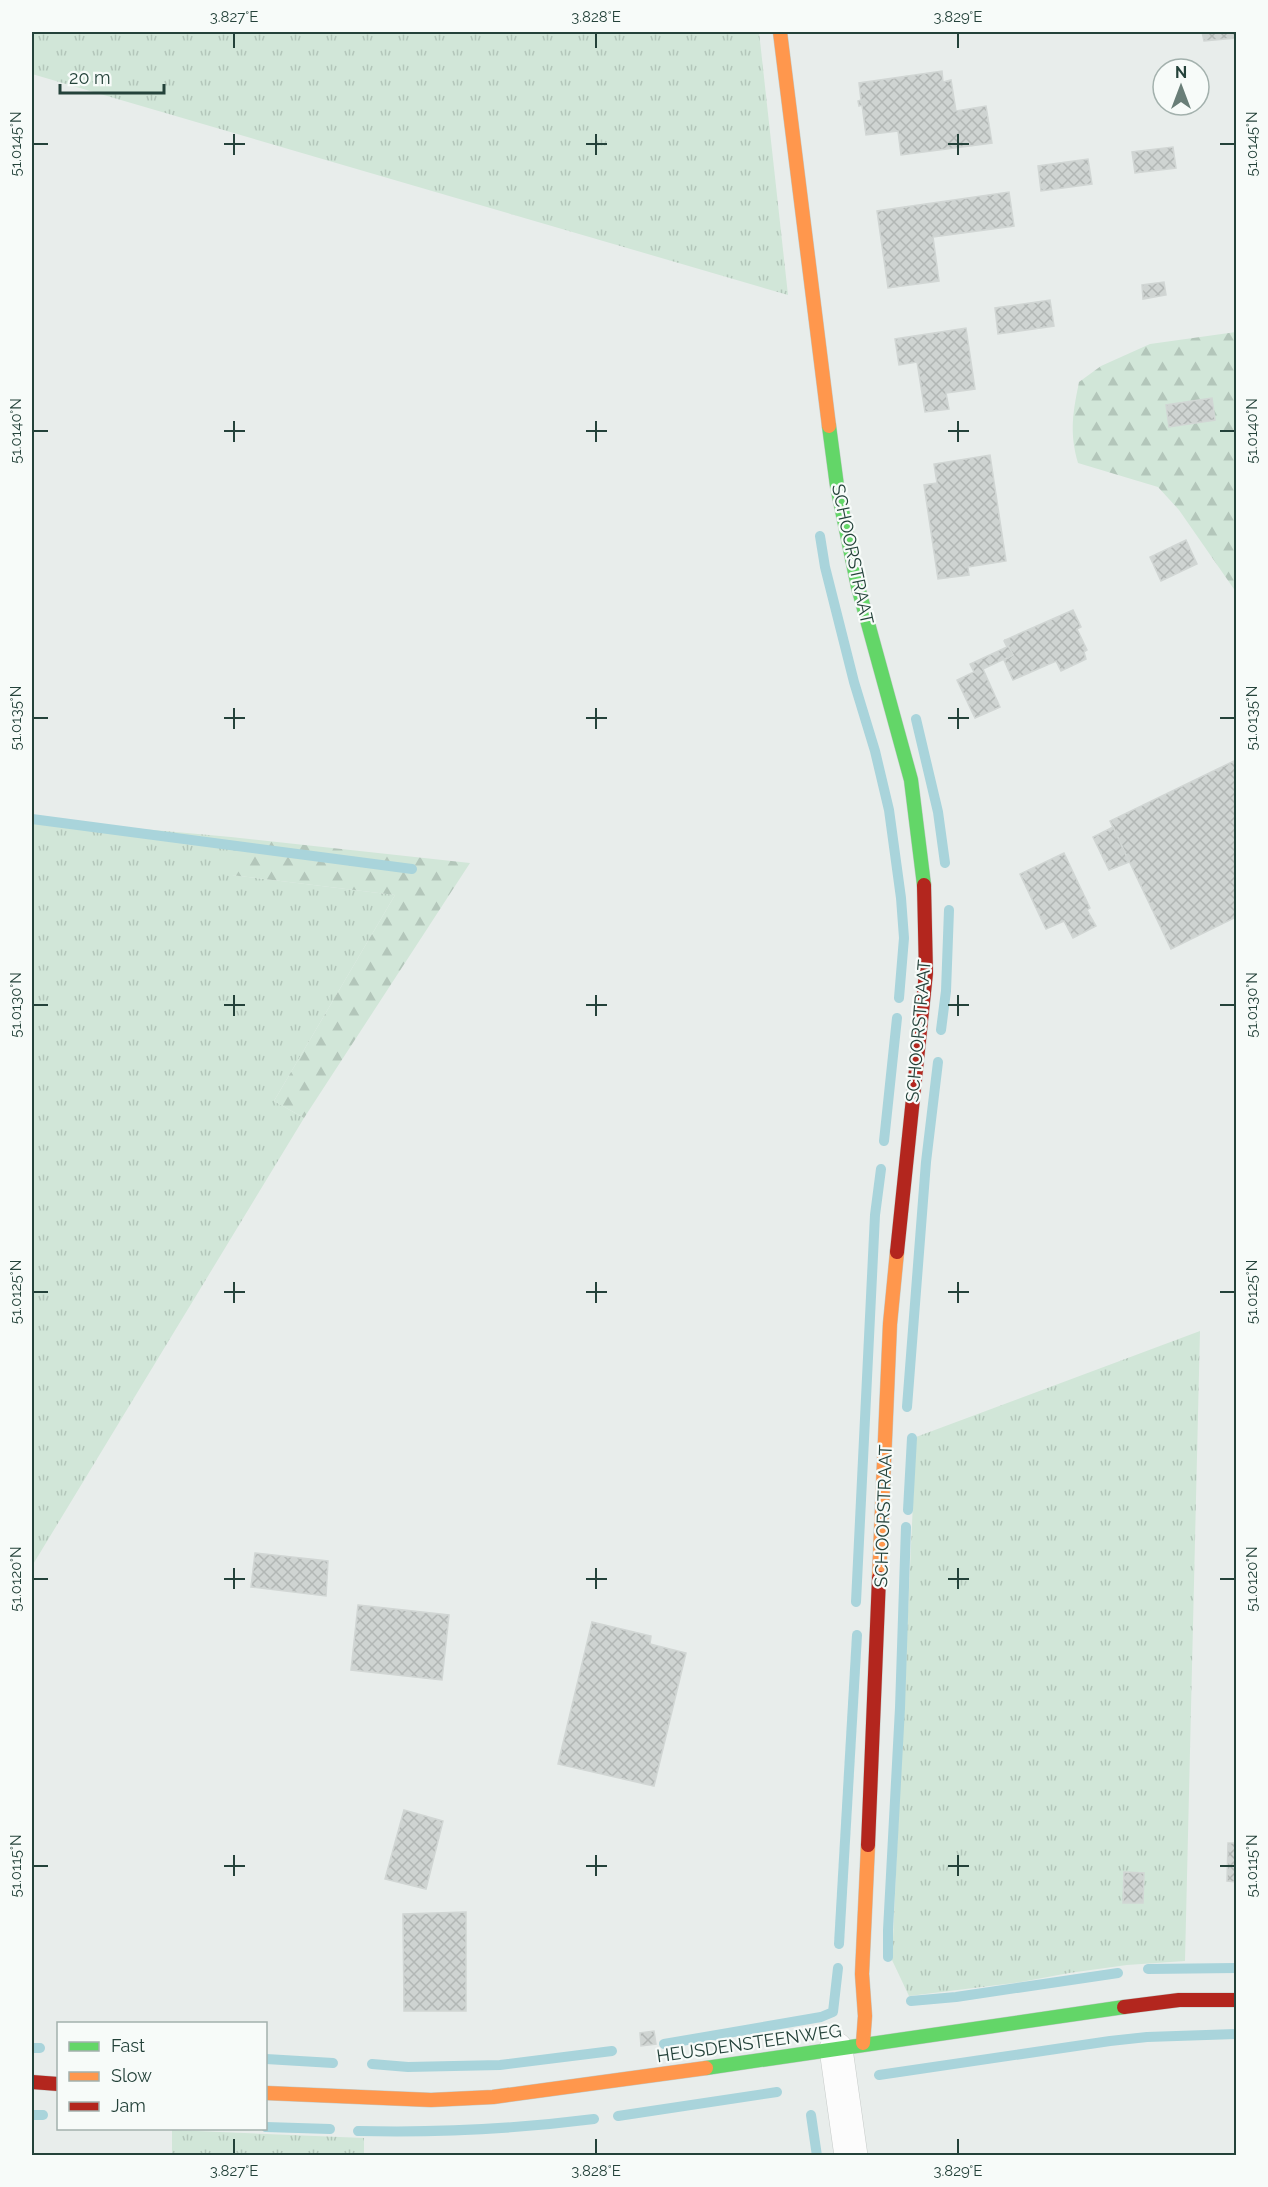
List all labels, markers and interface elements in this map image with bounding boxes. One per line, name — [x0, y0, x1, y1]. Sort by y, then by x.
text: 3.827°E — [210, 8, 258, 26]
text: 3.828°E — [571, 8, 621, 26]
text: 3.829°E — [934, 8, 982, 26]
scale bar — [60, 57, 164, 95]
north arrow — [1151, 57, 1211, 117]
text: N — [1175, 63, 1187, 82]
text: 20 m — [69, 67, 111, 88]
text: 51.0145°N — [7, 112, 25, 176]
text: 51.0145°N — [1243, 112, 1261, 176]
text: 51.0140°N — [7, 398, 25, 464]
text: 51.0140°N — [1243, 398, 1261, 464]
street label: SCHOORSTRAAT — [828, 482, 878, 626]
text: 51.0135°N — [7, 686, 25, 750]
text: 51.0135°N — [1243, 686, 1261, 750]
street label: SCHOORSTRAAT — [901, 959, 935, 1103]
text: 51.0130°N — [7, 972, 25, 1038]
text: 51.0130°N — [1243, 972, 1261, 1038]
text: 51.0125°N — [7, 1260, 25, 1324]
text: 51.0125°N — [1243, 1260, 1261, 1324]
street label: SCHOORSTRAAT — [870, 1444, 896, 1588]
text: 51.0120°N — [7, 1546, 25, 1612]
text: 51.0120°N — [1243, 1546, 1261, 1612]
text: 51.0115°N — [7, 1834, 25, 1898]
text: 51.0115°N — [1243, 1834, 1261, 1898]
street label: HEUSDENSTEENWEG — [655, 2020, 843, 2066]
legend — [57, 2022, 267, 2130]
text: Fast — [111, 2035, 145, 2056]
text: Slow — [111, 2065, 152, 2086]
text: Jam — [111, 2095, 146, 2116]
text: 3.827°E — [210, 2162, 258, 2180]
text: 3.828°E — [571, 2162, 621, 2180]
text: 3.829°E — [934, 2162, 982, 2180]

